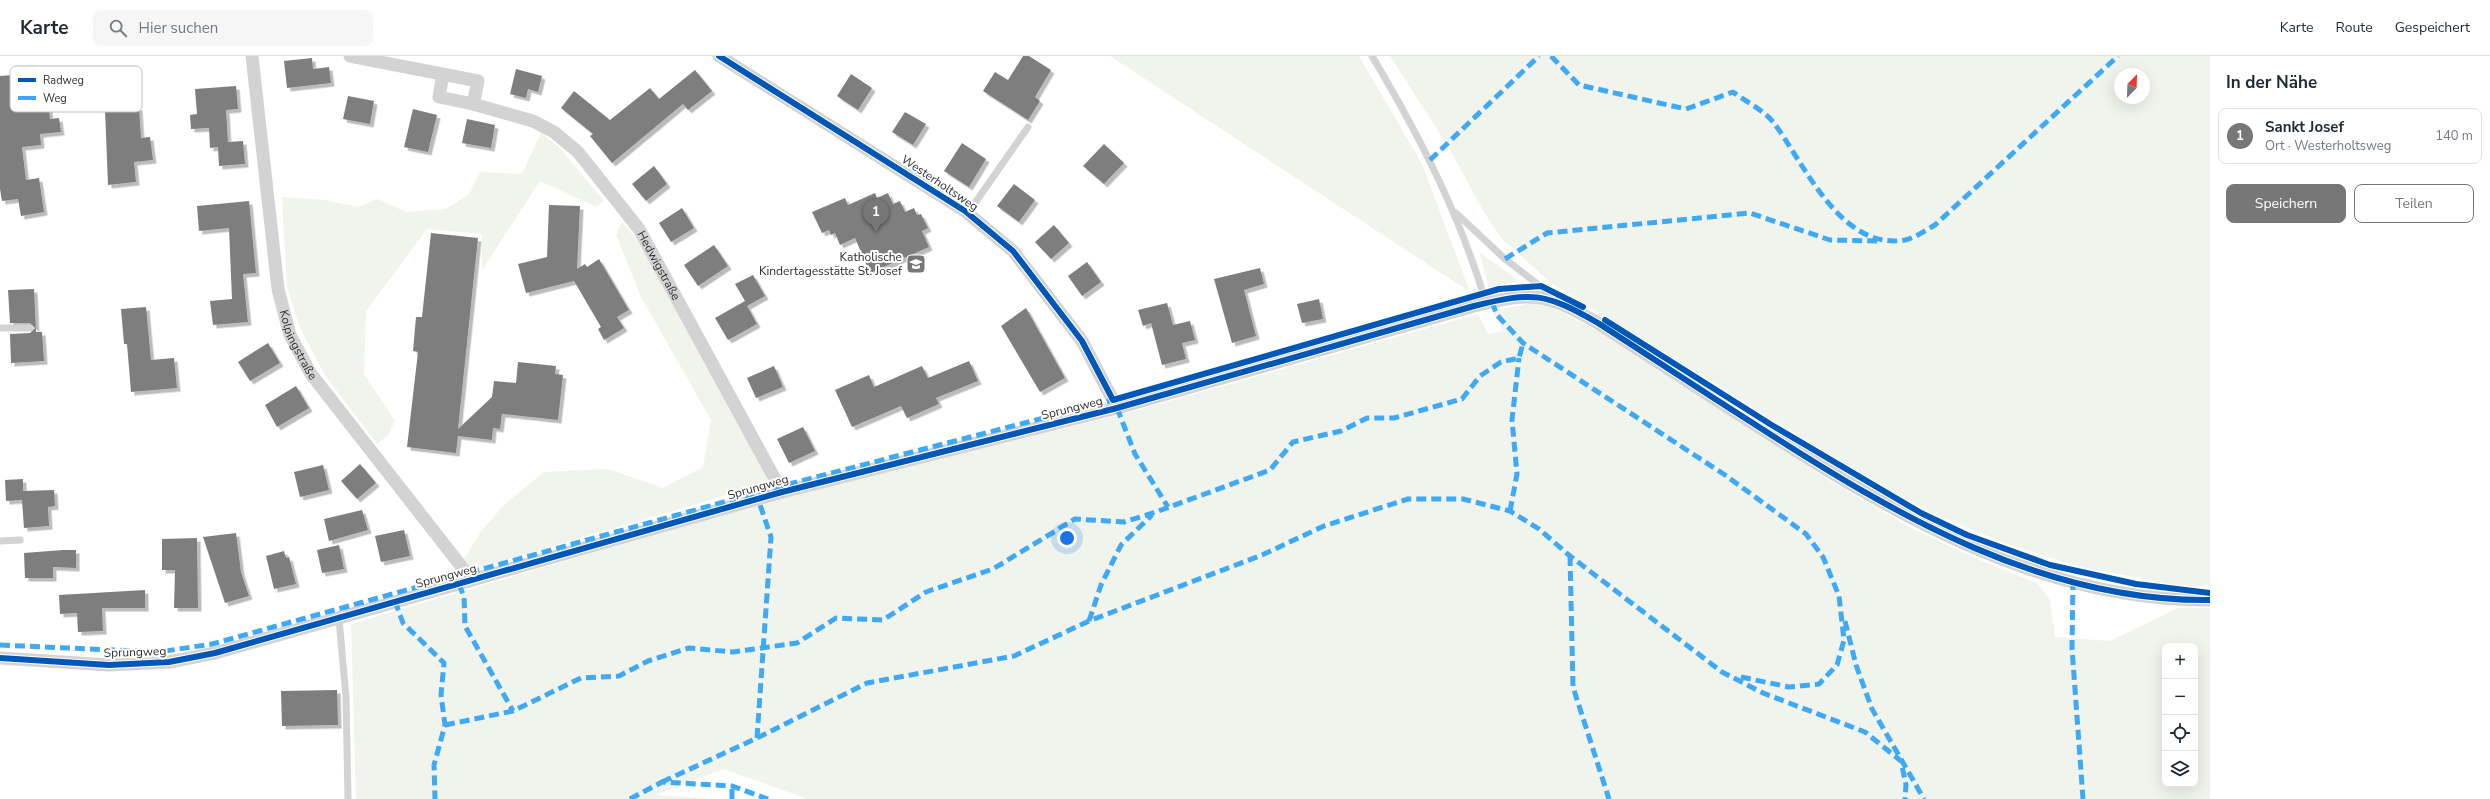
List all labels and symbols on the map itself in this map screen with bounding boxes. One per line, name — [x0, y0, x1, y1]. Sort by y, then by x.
legend — [10, 66, 142, 112]
north arrow — [2114, 68, 2150, 104]
text: Radweg — [43, 73, 84, 88]
text: Weg — [43, 91, 67, 106]
street label: Westerholtsweg — [898, 151, 982, 215]
pin: 1 — [863, 199, 889, 232]
street label: Hedwigstraße — [633, 228, 684, 303]
place label: Katholische Kindertagesstätte St. Josef — [759, 249, 903, 279]
school or university icon: Katholische Kindertagesstätte St. Josef — [905, 253, 927, 275]
street label: Kolpingstraße — [276, 308, 321, 383]
street label: Sprungweg — [1040, 393, 1104, 423]
street label: Sprungweg — [726, 471, 790, 503]
your location — [1057, 528, 1077, 548]
street label: Sprungweg — [414, 560, 478, 592]
street label: Sprungweg — [103, 643, 167, 661]

